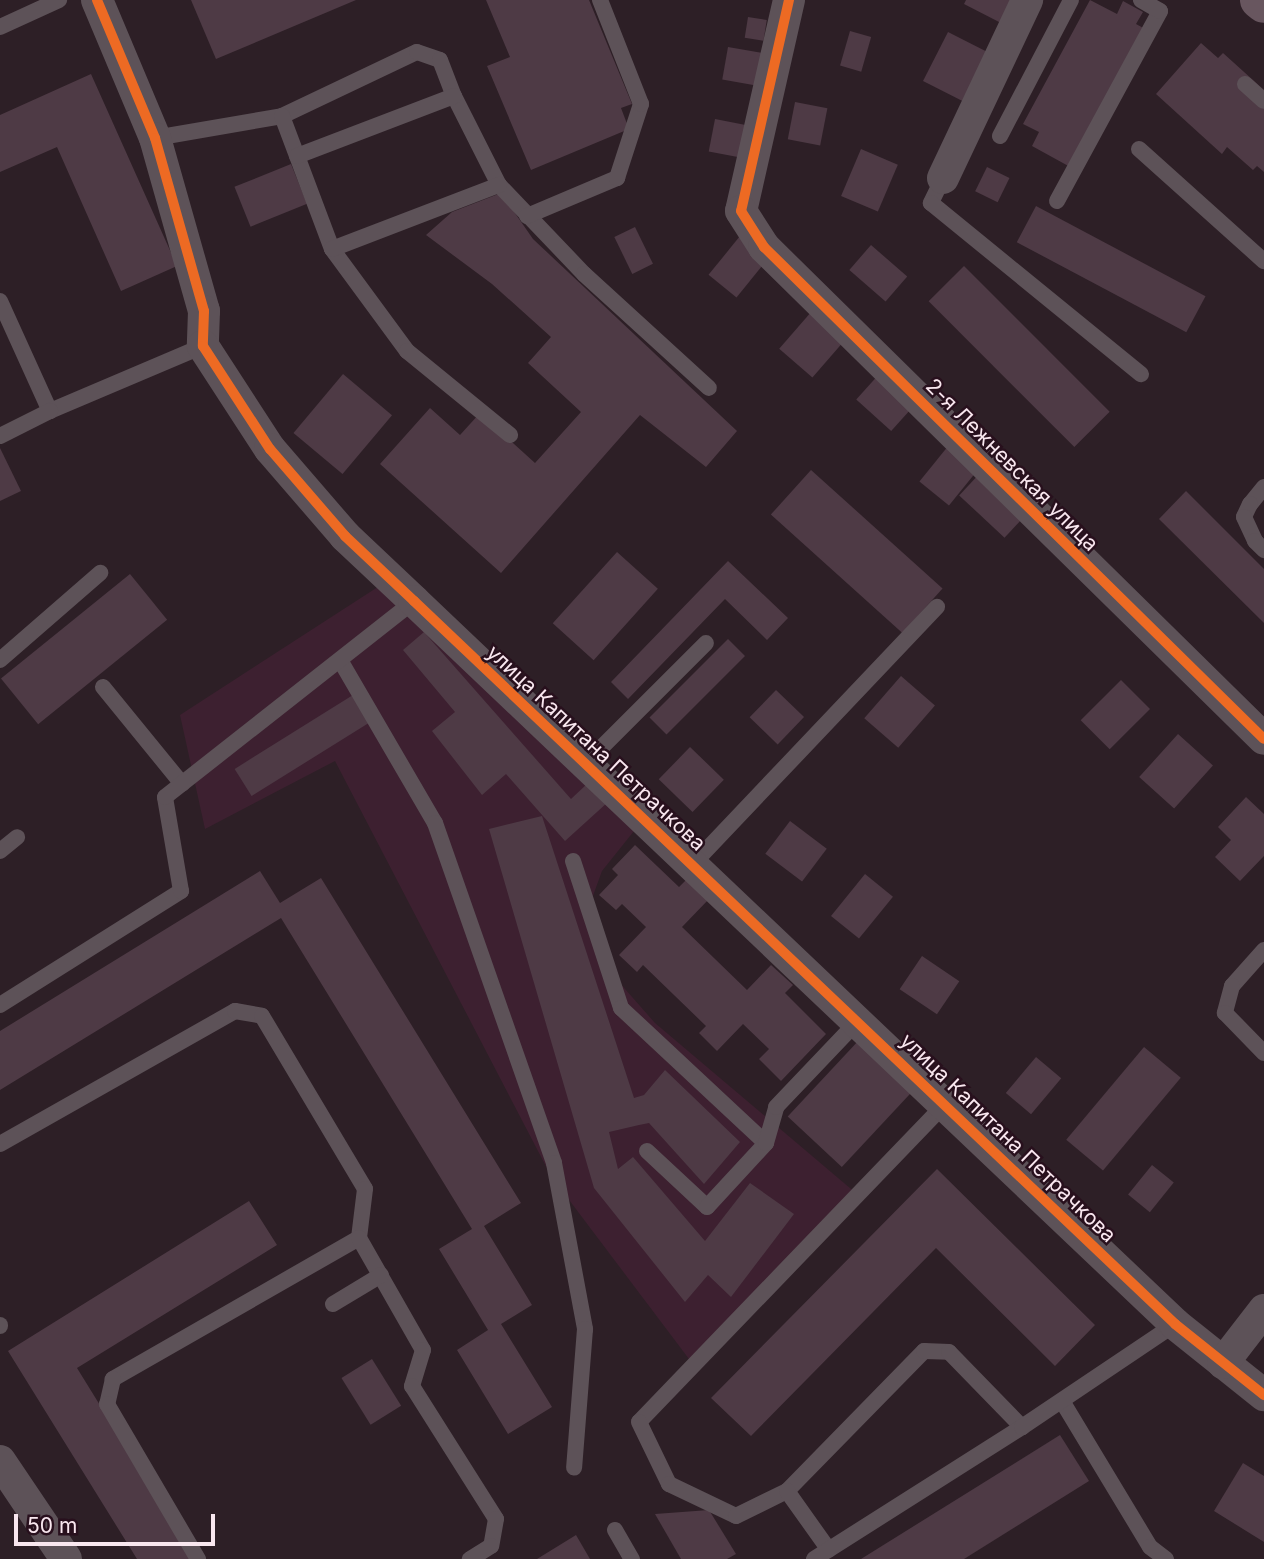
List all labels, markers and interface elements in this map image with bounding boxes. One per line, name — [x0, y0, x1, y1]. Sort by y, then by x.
street label: 2-я Лежневская улица — [921, 374, 1103, 556]
street label: улица Капитана Петрачкова — [481, 640, 711, 856]
street label: улица Капитана Петрачкова — [895, 1028, 1121, 1248]
scale bar — [18, 1500, 219, 1544]
text: 50 m — [27, 1513, 77, 1538]

